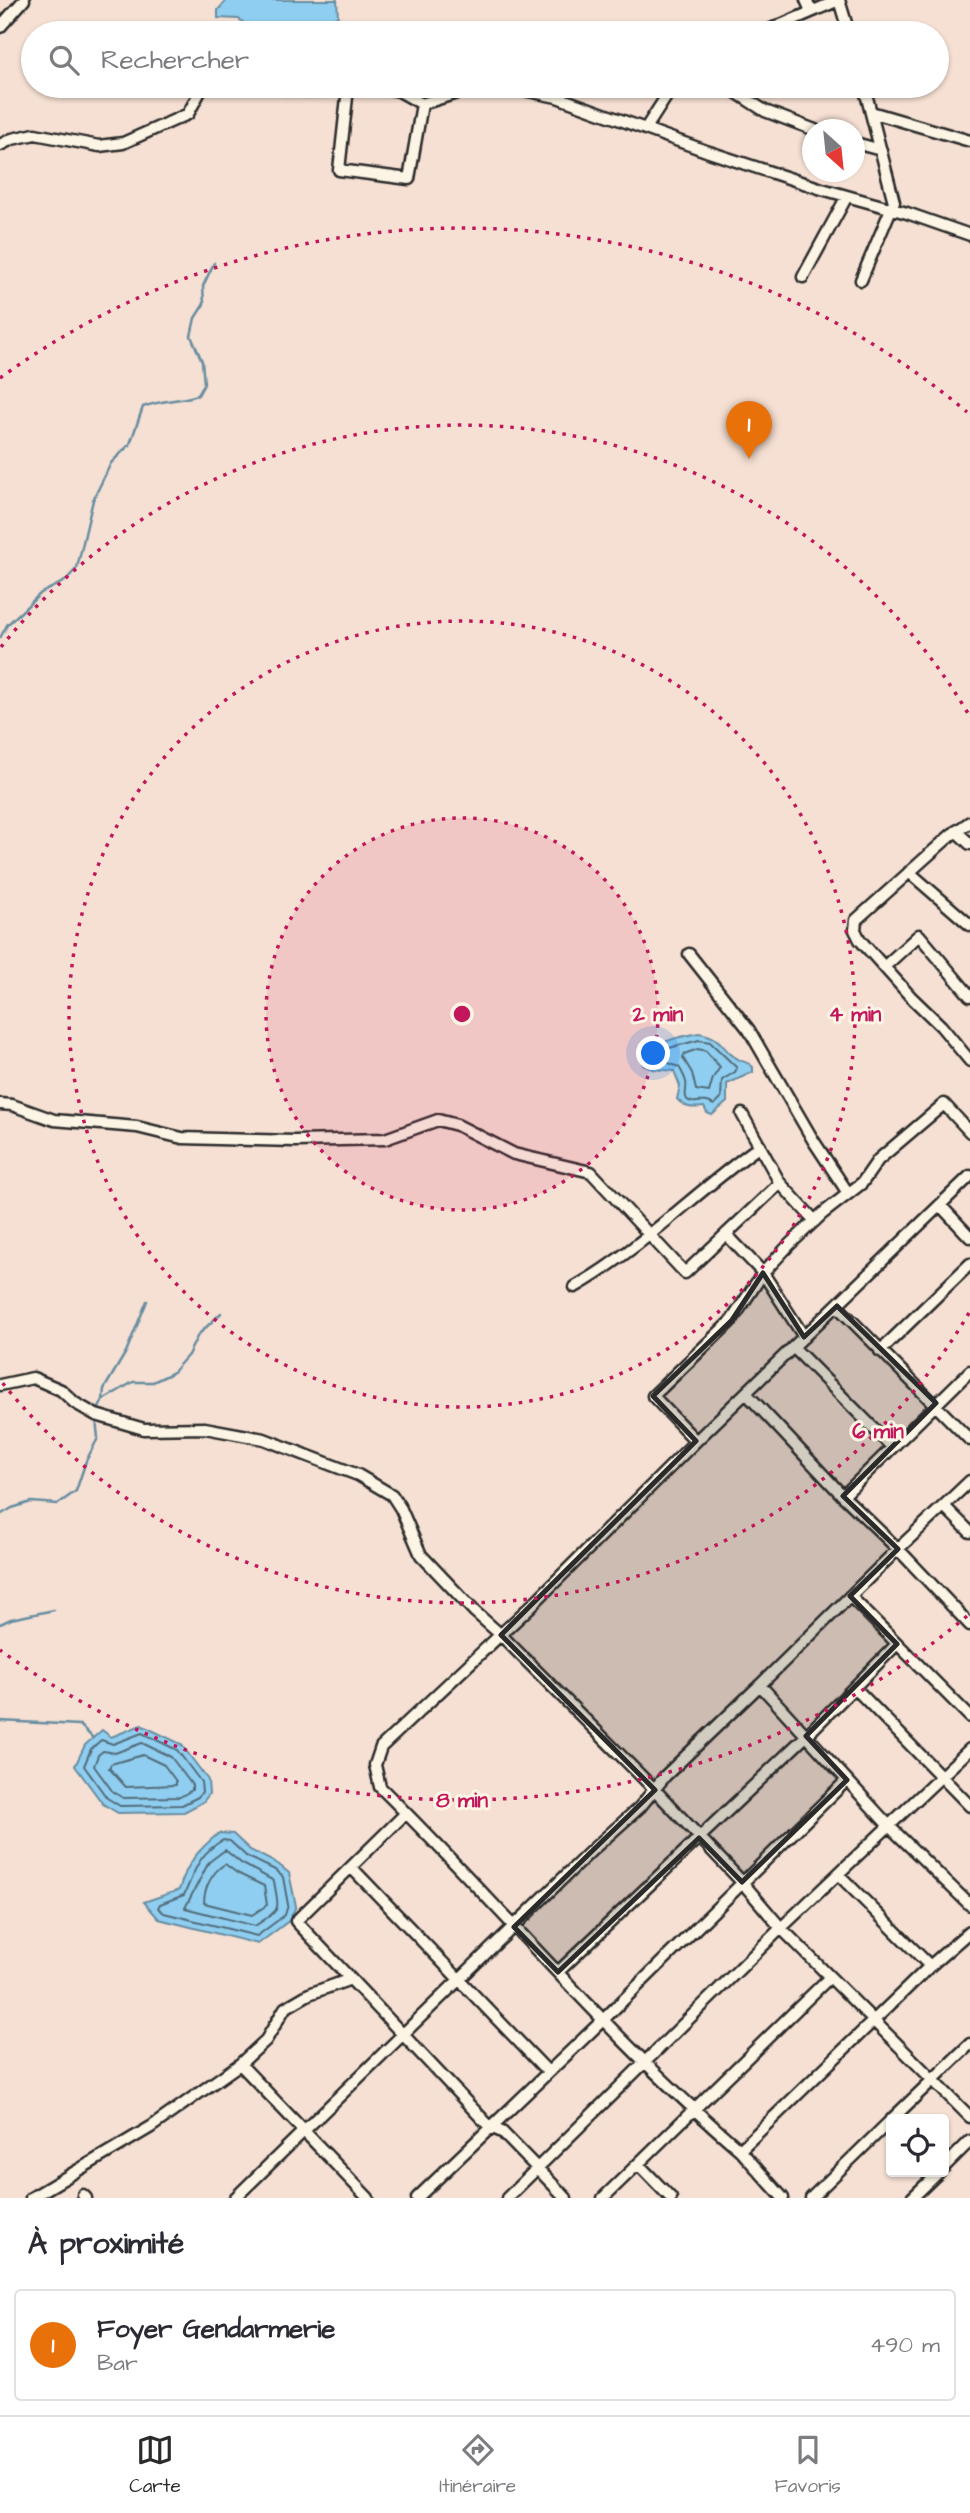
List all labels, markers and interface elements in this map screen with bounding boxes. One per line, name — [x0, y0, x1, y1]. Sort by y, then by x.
search box — [21, 21, 949, 98]
icon: search — [45, 41, 83, 79]
text: Rechercher — [101, 42, 249, 78]
north arrow — [802, 119, 865, 182]
pin: 1 — [726, 401, 772, 459]
text: 2 min — [632, 1000, 684, 1029]
text: 4 min — [829, 1000, 882, 1029]
centre of rings — [450, 1002, 474, 1026]
your location — [636, 1036, 670, 1070]
text: 6 min — [852, 1417, 904, 1446]
text: 8 min — [436, 1786, 489, 1815]
map controls — [886, 2114, 949, 2177]
button: locate — [886, 2114, 949, 2177]
text: À proximité — [28, 2223, 184, 2265]
text: Foyer Gendarmerie — [97, 2311, 335, 2347]
text: 1 — [52, 2329, 54, 2361]
text: 490 m — [870, 2329, 940, 2361]
text: Bar — [97, 2347, 138, 2379]
tab: Carte — [129, 2431, 181, 2500]
tab: Itinéraire — [439, 2431, 516, 2500]
tab: Favoris — [775, 2431, 841, 2500]

